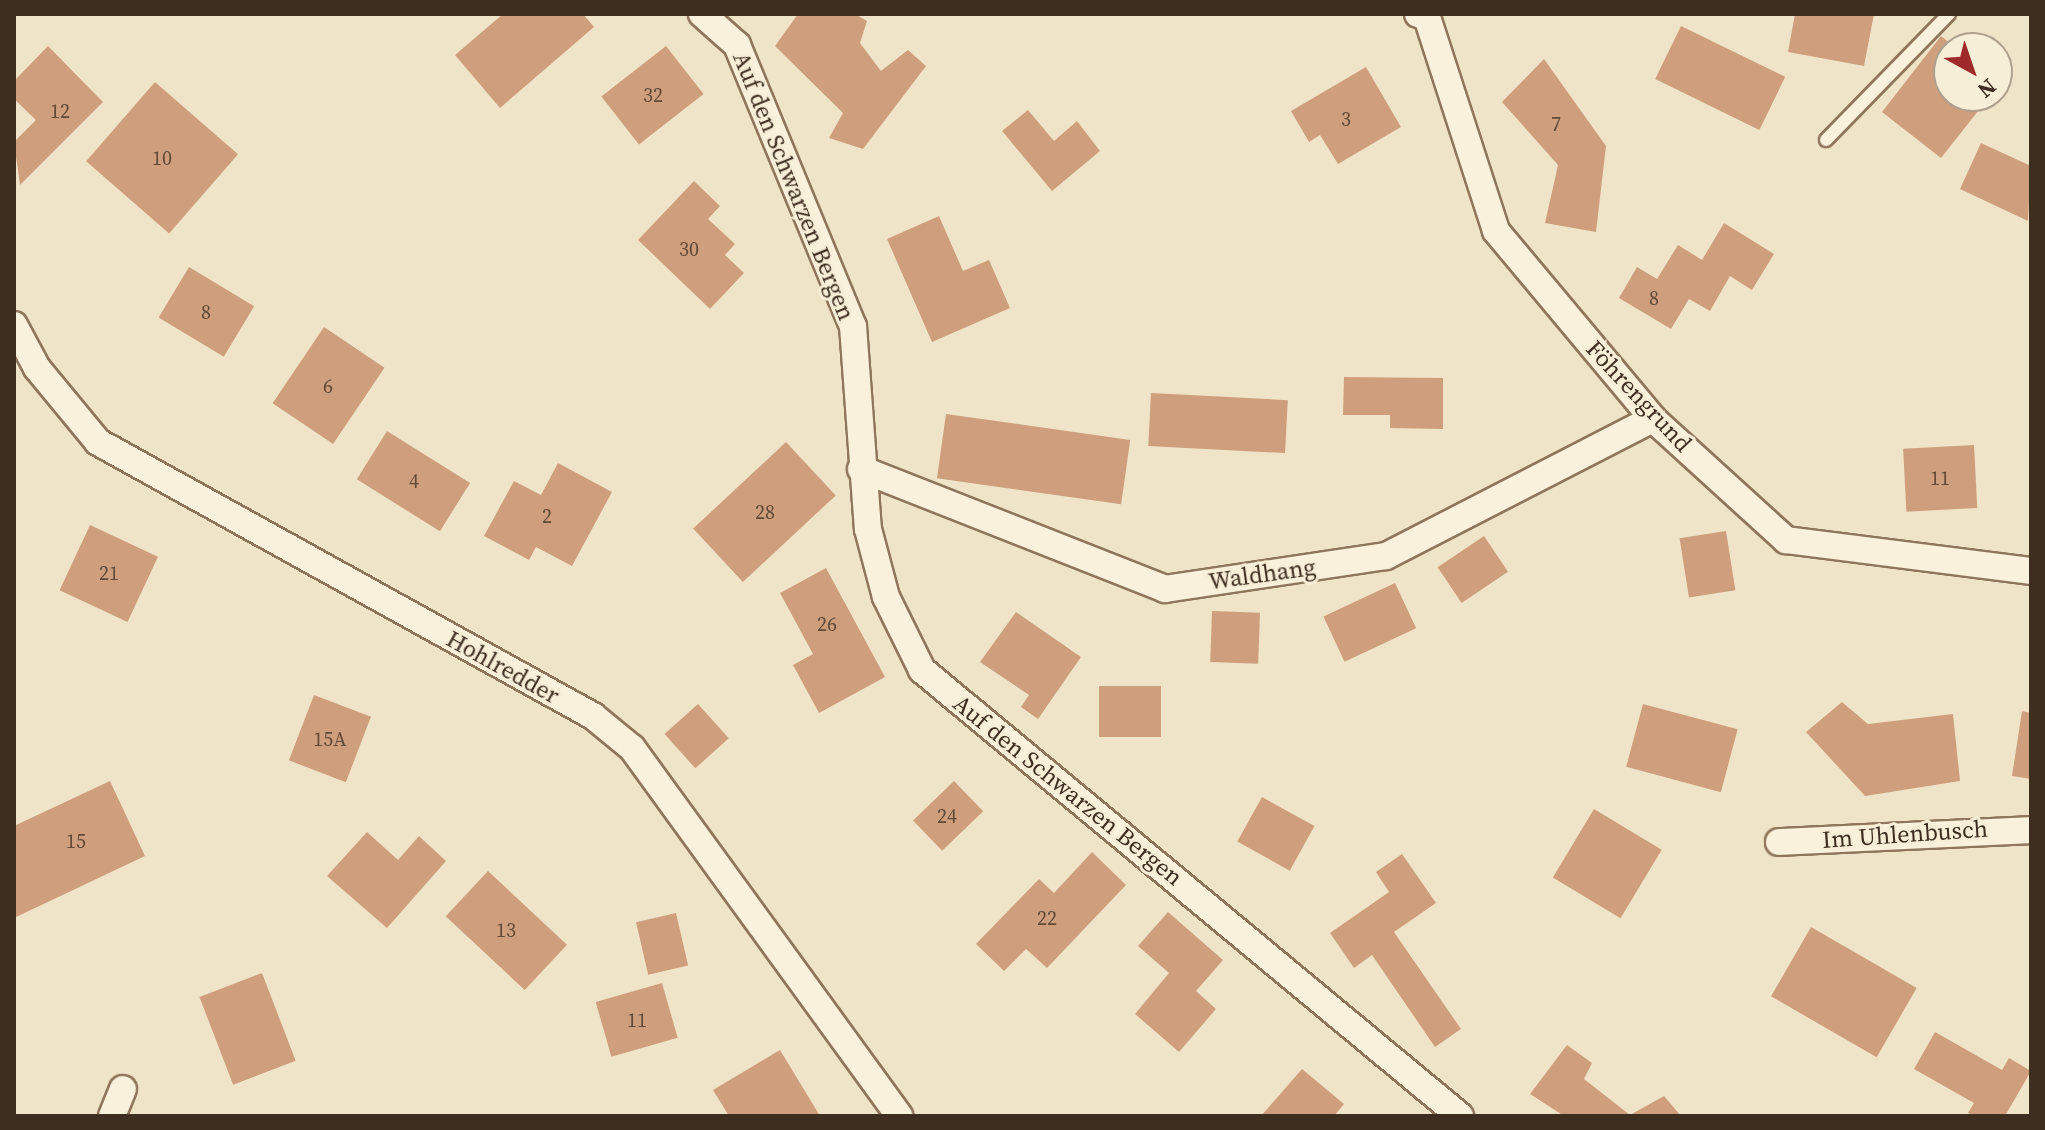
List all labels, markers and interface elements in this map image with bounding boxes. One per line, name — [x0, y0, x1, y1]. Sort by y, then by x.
north arrow — [1933, 32, 2013, 112]
street label: Auf den Schwarzen Bergen — [727, 48, 861, 324]
text: N — [1971, 72, 2003, 105]
house number: 32 — [643, 83, 663, 107]
house number: 12 — [50, 99, 70, 123]
house number: 3 — [1341, 107, 1351, 131]
house number: 7 — [1551, 112, 1561, 136]
house number: 10 — [152, 146, 172, 170]
house number: 30 — [679, 237, 699, 261]
house number: 8 — [1649, 286, 1659, 310]
house number: 8 — [201, 300, 211, 324]
street label: Föhrengrund — [1580, 334, 1698, 458]
house number: 6 — [323, 374, 333, 398]
house number: 11 — [1930, 466, 1950, 490]
house number: 4 — [409, 469, 419, 493]
house number: 28 — [755, 500, 775, 524]
house number: 2 — [542, 504, 552, 528]
street label: Waldhang — [1207, 552, 1317, 596]
house number: 21 — [99, 561, 119, 585]
house number: 26 — [817, 612, 837, 636]
street label: Hohlredder — [441, 624, 565, 710]
street label: Auf den Schwarzen Bergen — [948, 689, 1188, 891]
house number: 15A — [313, 727, 347, 751]
house number: 24 — [937, 804, 957, 828]
street label: Im Uhlenbusch — [1821, 814, 1989, 854]
house number: 15 — [66, 829, 86, 853]
house number: 22 — [1037, 906, 1057, 930]
house number: 13 — [496, 918, 516, 942]
house number: 11 — [627, 1008, 647, 1032]

